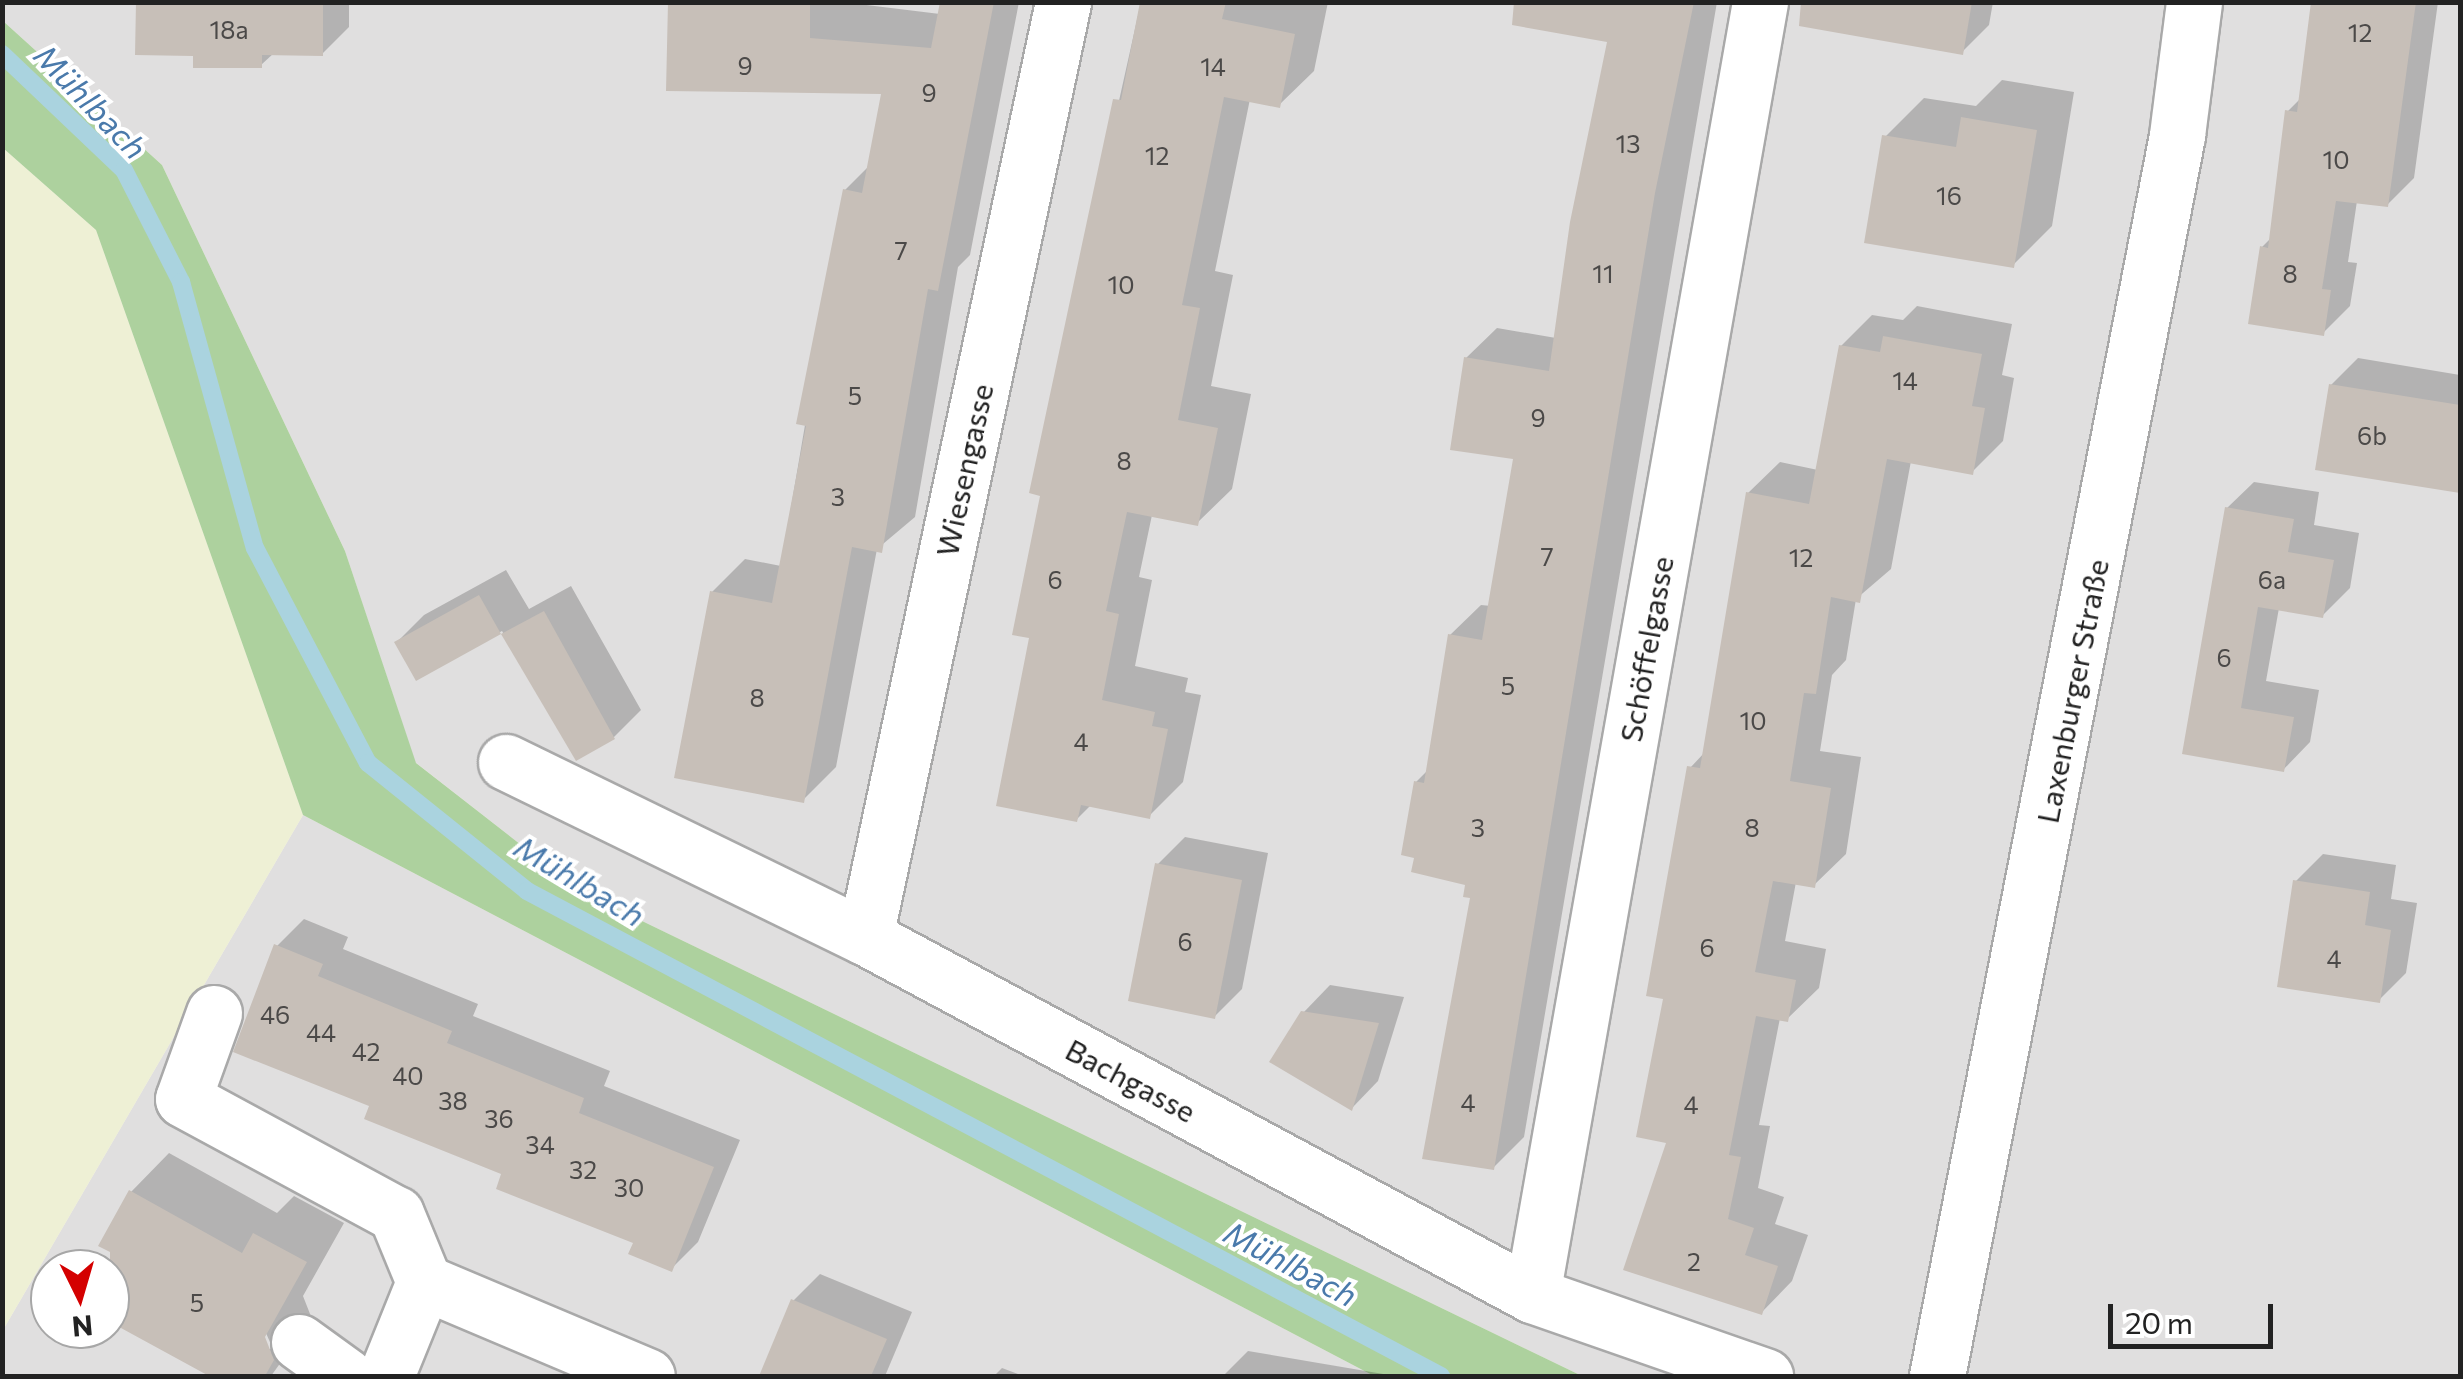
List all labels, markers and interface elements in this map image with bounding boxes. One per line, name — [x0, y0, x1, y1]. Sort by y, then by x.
house number: 18a — [210, 14, 248, 44]
house number: 12 — [2348, 17, 2372, 47]
water label: Mühlbach — [27, 36, 155, 166]
house number: 9 — [737, 50, 753, 80]
house number: 14 — [1200, 51, 1226, 81]
house number: 9 — [921, 77, 937, 107]
house number: 13 — [1616, 128, 1640, 158]
house number: 12 — [1145, 140, 1169, 170]
house number: 10 — [2323, 144, 2349, 174]
house number: 16 — [1936, 180, 1962, 210]
house number: 7 — [894, 235, 908, 265]
house number: 11 — [1592, 258, 1614, 288]
house number: 8 — [2282, 258, 2298, 288]
house number: 10 — [1108, 269, 1134, 299]
house number: 14 — [1892, 365, 1918, 395]
house number: 5 — [848, 380, 862, 410]
street label: Wiesengasse — [928, 380, 1000, 560]
house number: 9 — [1530, 402, 1546, 432]
house number: 6b — [2357, 420, 2387, 450]
house number: 8 — [1116, 445, 1132, 475]
house number: 3 — [831, 481, 845, 511]
house number: 7 — [1540, 541, 1554, 571]
house number: 12 — [1789, 542, 1813, 572]
street label: Schöffelgasse — [1612, 553, 1680, 745]
street label: Laxenburger Straße — [2029, 556, 2115, 826]
house number: 6 — [1047, 564, 1063, 594]
house number: 6a — [2258, 564, 2286, 594]
house number: 6 — [2216, 642, 2232, 672]
house number: 5 — [1501, 670, 1515, 700]
house number: 8 — [749, 682, 765, 712]
house number: 10 — [1740, 705, 1766, 735]
house number: 4 — [1074, 726, 1088, 756]
house number: 3 — [1471, 812, 1485, 842]
house number: 8 — [1744, 812, 1760, 842]
water label: Mühlbach — [508, 826, 652, 934]
house number: 6 — [1177, 926, 1193, 956]
house number: 6 — [1699, 932, 1715, 962]
house number: 4 — [2327, 943, 2341, 973]
house number: 46 — [260, 999, 290, 1029]
house number: 44 — [306, 1017, 336, 1047]
street label: Bachgasse — [1060, 1031, 1202, 1129]
house number: 42 — [352, 1036, 380, 1066]
house number: 40 — [392, 1060, 424, 1090]
house number: 38 — [438, 1085, 468, 1115]
house number: 4 — [1461, 1087, 1475, 1117]
house number: 4 — [1684, 1089, 1698, 1119]
house number: 36 — [484, 1103, 514, 1133]
house number: 34 — [525, 1129, 555, 1159]
house number: 32 — [569, 1154, 597, 1184]
house number: 30 — [614, 1172, 644, 1202]
water label: Mühlbach — [1218, 1212, 1364, 1314]
house number: 2 — [1687, 1246, 1701, 1276]
north arrow — [30, 1249, 130, 1349]
scale bar — [2113, 1284, 2278, 1346]
house number: 5 — [190, 1287, 204, 1317]
text: 20 m — [2125, 1303, 2193, 1340]
text: N — [70, 1309, 94, 1345]

